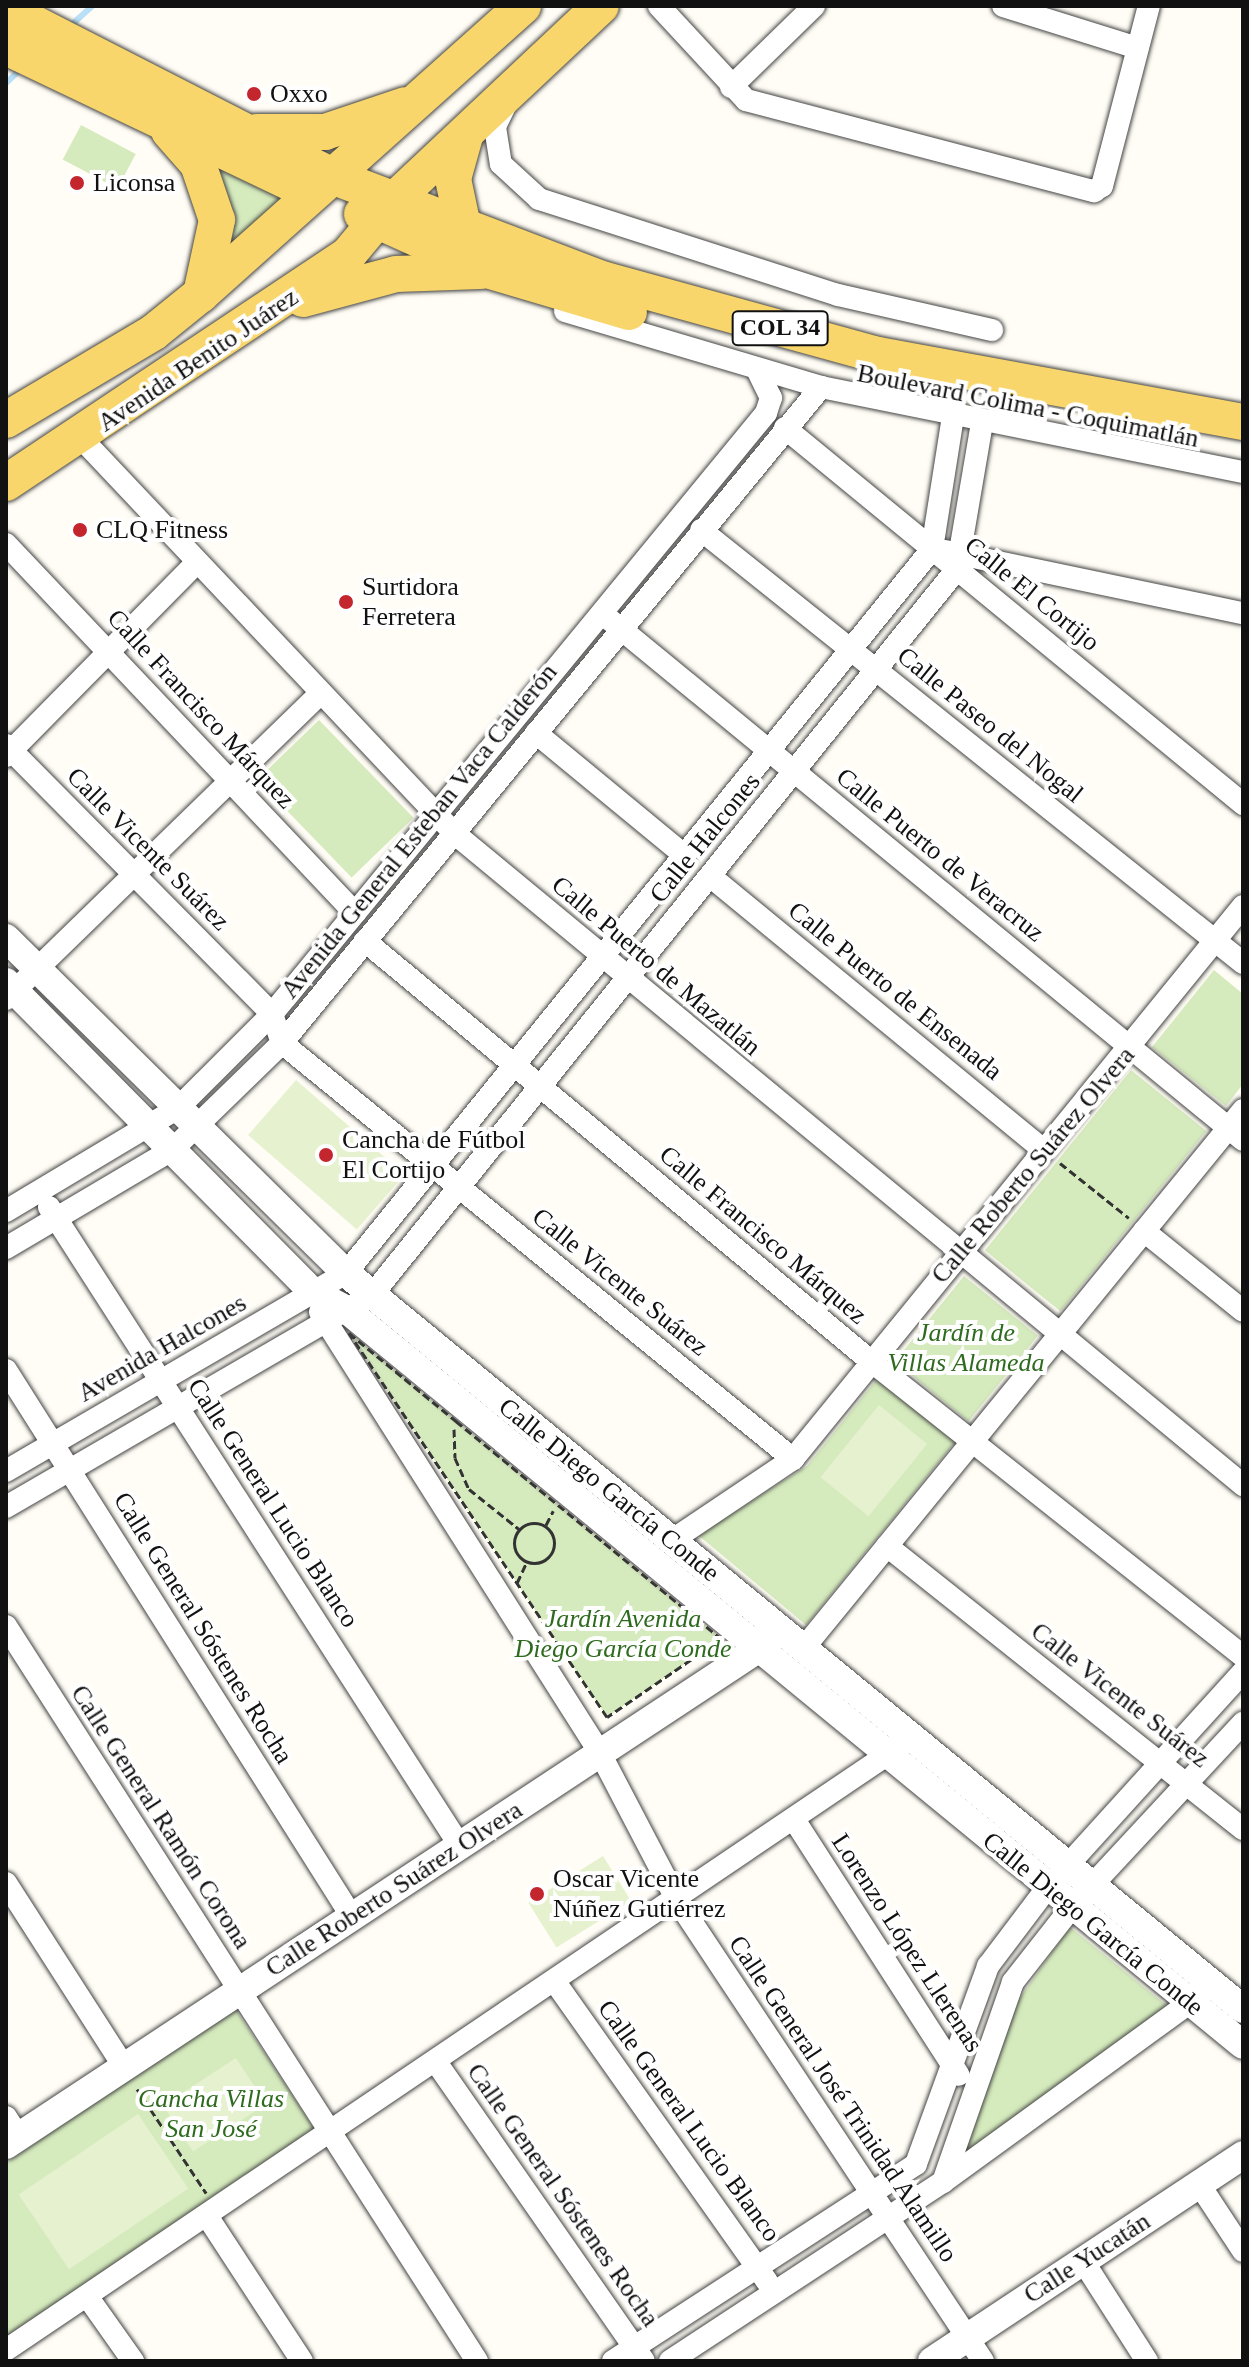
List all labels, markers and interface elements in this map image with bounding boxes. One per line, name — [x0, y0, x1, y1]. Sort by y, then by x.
place label: Oxxo — [270, 78, 328, 110]
marker: Oxxo — [245, 85, 263, 103]
place label: Liconsa — [93, 167, 175, 199]
marker: Liconsa — [68, 174, 86, 192]
street label: Avenida Benito Juárez — [92, 281, 304, 439]
road number: COL 34 — [730, 308, 830, 348]
street label: Boulevard Colima - Coquimatlán — [855, 358, 1201, 454]
place label: CLQ Fitness — [96, 514, 228, 546]
marker: CLQ Fitness — [71, 521, 89, 539]
street label: Calle El Cortijo — [958, 530, 1106, 658]
place label: Surtidora Ferretera — [362, 571, 459, 632]
marker: Surtidora Ferretera — [337, 593, 355, 611]
street label: Calle Francisco Márquez — [100, 603, 302, 815]
street label: Calle Paseo del Nogal — [891, 640, 1089, 810]
street label: Avenida General Esteban Vaca Calderón — [274, 657, 564, 1005]
street label: Calle Vicente Suárez — [60, 761, 236, 937]
street label: Calle Puerto de Veracruz — [829, 761, 1051, 949]
street label: Calle Halcones — [643, 767, 767, 909]
street label: Calle Puerto de Mazatlán — [545, 869, 767, 1063]
street label: Calle Puerto de Ensenada — [782, 895, 1008, 1087]
street label: Calle Roberto Suárez Olvera — [925, 1040, 1141, 1290]
place label: Cancha de Fútbol El Cortijo — [342, 1124, 525, 1186]
street label: Calle Francisco Márquez — [653, 1139, 873, 1331]
marker: Cancha de Fútbol El Cortijo — [317, 1146, 335, 1164]
street label: Calle Vicente Suárez — [526, 1201, 714, 1363]
street label: Avenida Halcones — [72, 1287, 252, 1409]
park label: Jardín de Villas Alameda — [887, 1317, 1045, 1378]
street label: Calle General Lucio Blanco — [181, 1373, 365, 1633]
street label: Calle Diego García Conde — [492, 1391, 726, 1589]
street label: Calle General Sóstenes Rocha — [107, 1487, 299, 1769]
park label: Jardín Avenida Diego García Conde — [514, 1603, 732, 1664]
street label: Calle Vicente Suárez — [1025, 1616, 1215, 1774]
street label: Calle General Ramón Corona — [64, 1679, 258, 1955]
street label: Calle Roberto Suárez Olvera — [260, 1794, 528, 1984]
street label: Calle Diego García Conde — [976, 1825, 1210, 2023]
street label: Lorenzo López Llerenas — [825, 1828, 989, 2058]
place label: Oscar Vicente Núñez Gutiérrez — [553, 1863, 726, 1924]
marker: Oscar Vicente Núñez Gutiérrez — [528, 1885, 546, 1903]
street label: Calle General José Trinidad Alamillo — [721, 1929, 965, 2269]
street label: Calle General Lucio Blanco — [591, 1994, 787, 2248]
street label: Calle General Sóstenes Rocha — [460, 2057, 666, 2333]
park label: Cancha Villas San José — [138, 2083, 284, 2144]
street label: Calle Yucatán — [1018, 2205, 1156, 2311]

